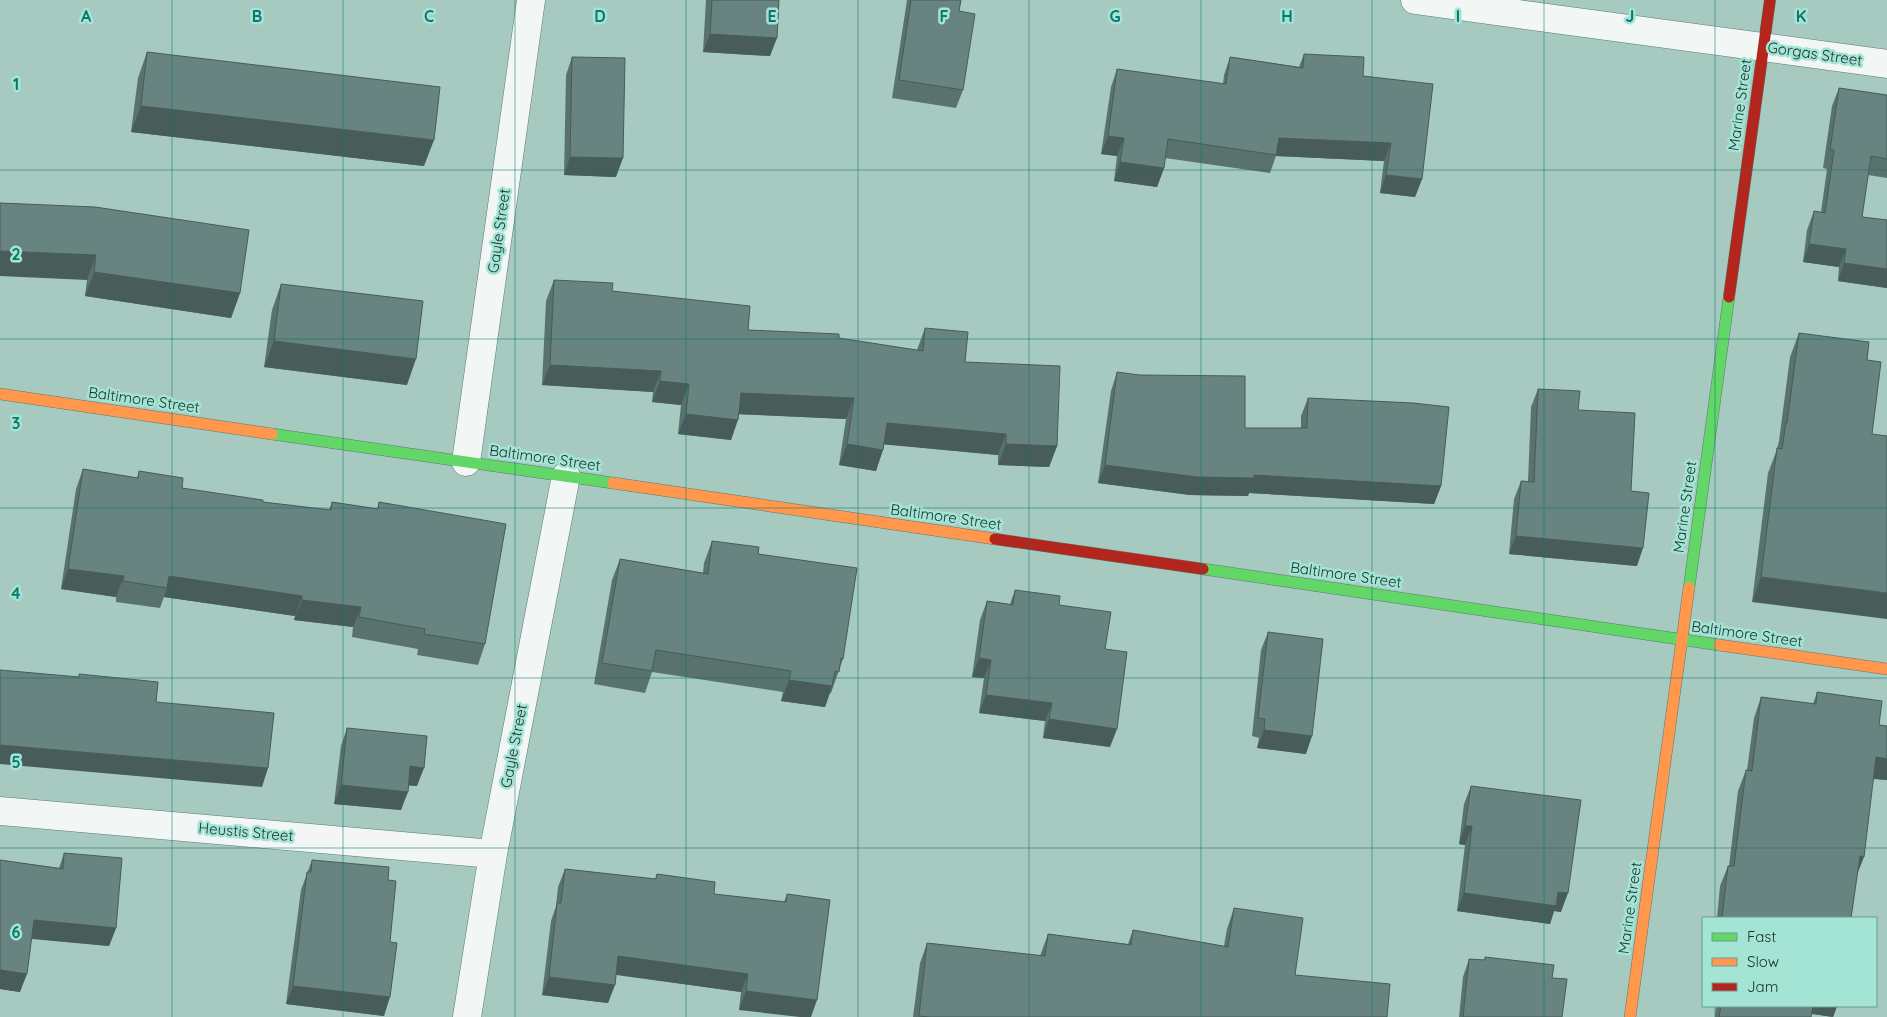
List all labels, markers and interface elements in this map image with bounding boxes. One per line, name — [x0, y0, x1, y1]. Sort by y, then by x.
text: A — [81, 6, 92, 26]
text: B — [252, 6, 262, 26]
text: C — [424, 6, 434, 26]
text: D — [594, 6, 606, 26]
text: E — [767, 6, 777, 26]
text: F — [940, 6, 949, 26]
text: G — [1109, 6, 1121, 26]
text: H — [1281, 6, 1293, 26]
text: I — [1456, 6, 1460, 26]
text: J — [1626, 6, 1634, 26]
text: K — [1796, 6, 1806, 26]
street label: Gorgas Street — [1766, 37, 1864, 70]
street label: Marine Street — [1724, 58, 1755, 152]
text: 1 — [13, 74, 19, 94]
street label: Gayle Street — [483, 187, 514, 274]
text: 2 — [11, 244, 21, 264]
street label: Baltimore Street — [87, 382, 201, 417]
text: 3 — [12, 413, 20, 433]
street label: Baltimore Street — [488, 440, 602, 475]
street label: Marine Street — [1669, 460, 1700, 554]
street label: Baltimore Street — [889, 499, 1003, 534]
street label: Baltimore Street — [1289, 557, 1403, 592]
text: 4 — [11, 583, 21, 603]
street label: Baltimore Street — [1690, 616, 1804, 651]
street label: Gayle Street — [496, 702, 531, 789]
text: 5 — [11, 752, 21, 772]
street label: Heustis Street — [198, 818, 294, 845]
street label: Marine Street — [1614, 861, 1645, 955]
legend — [1702, 917, 1877, 1007]
text: 6 — [12, 922, 21, 942]
text: Fast — [1747, 927, 1776, 946]
text: Slow — [1747, 952, 1779, 971]
text: Jam — [1747, 977, 1778, 996]

